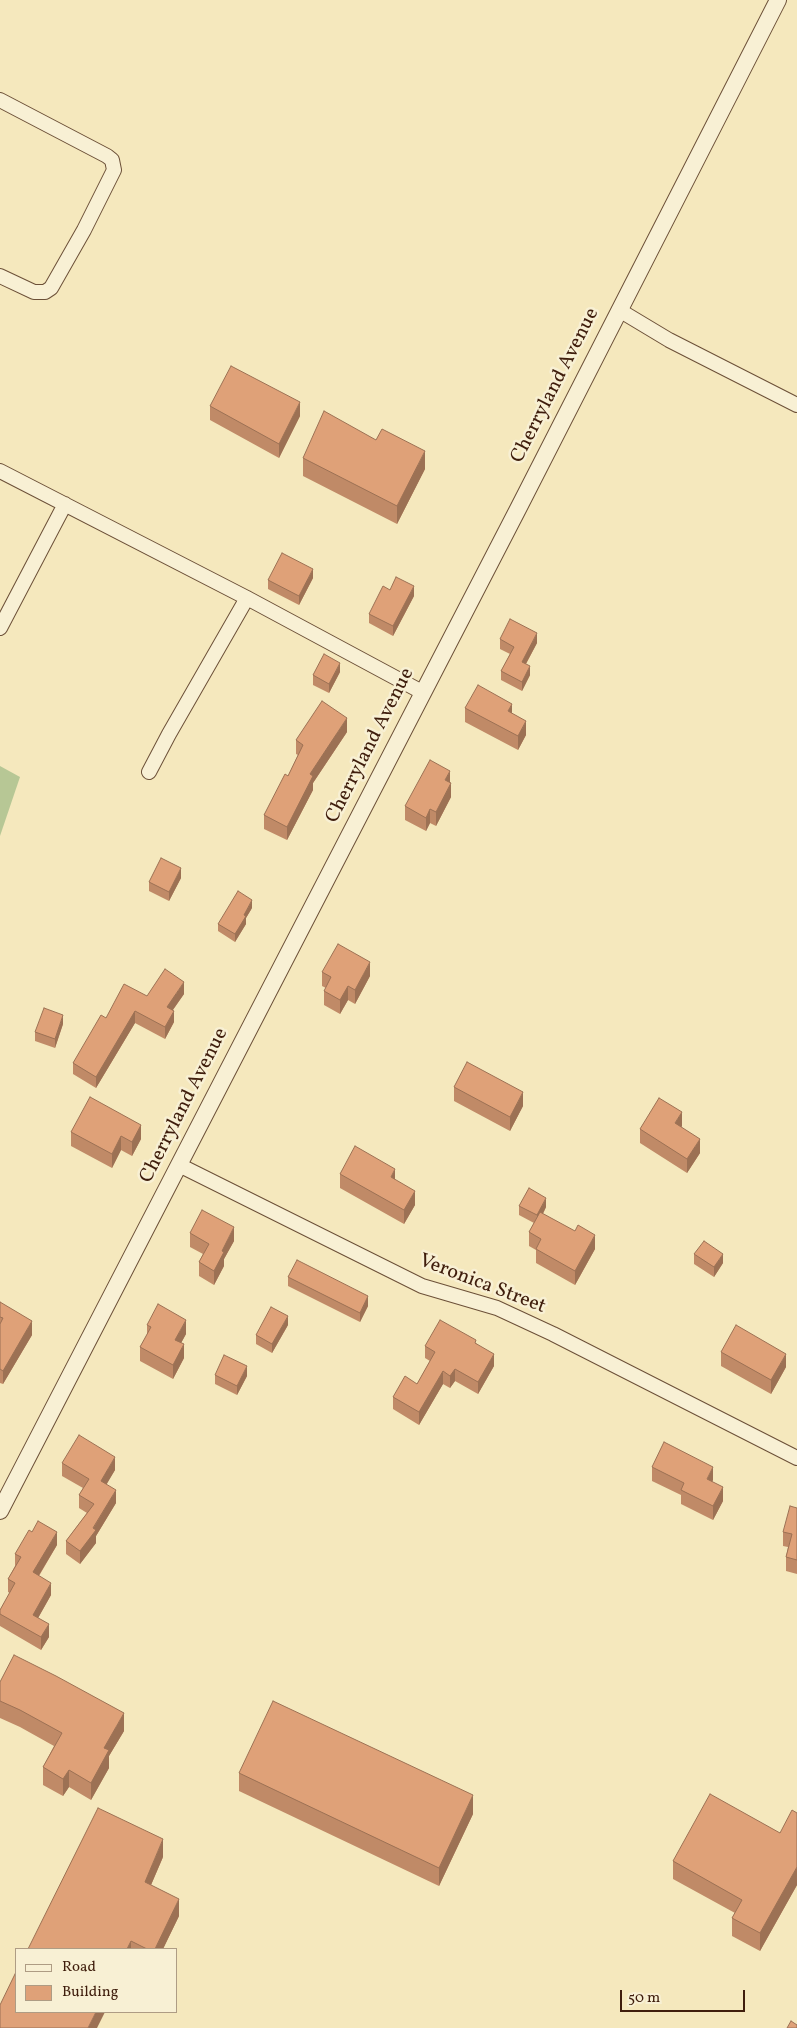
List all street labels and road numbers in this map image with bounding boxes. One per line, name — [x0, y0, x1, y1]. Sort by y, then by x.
street label: Cherryland Avenue — [507, 305, 605, 467]
street label: Cherryland Avenue — [322, 665, 420, 827]
street label: Cherryland Avenue — [136, 1025, 234, 1187]
street label: Veronica Street — [415, 1250, 549, 1320]

